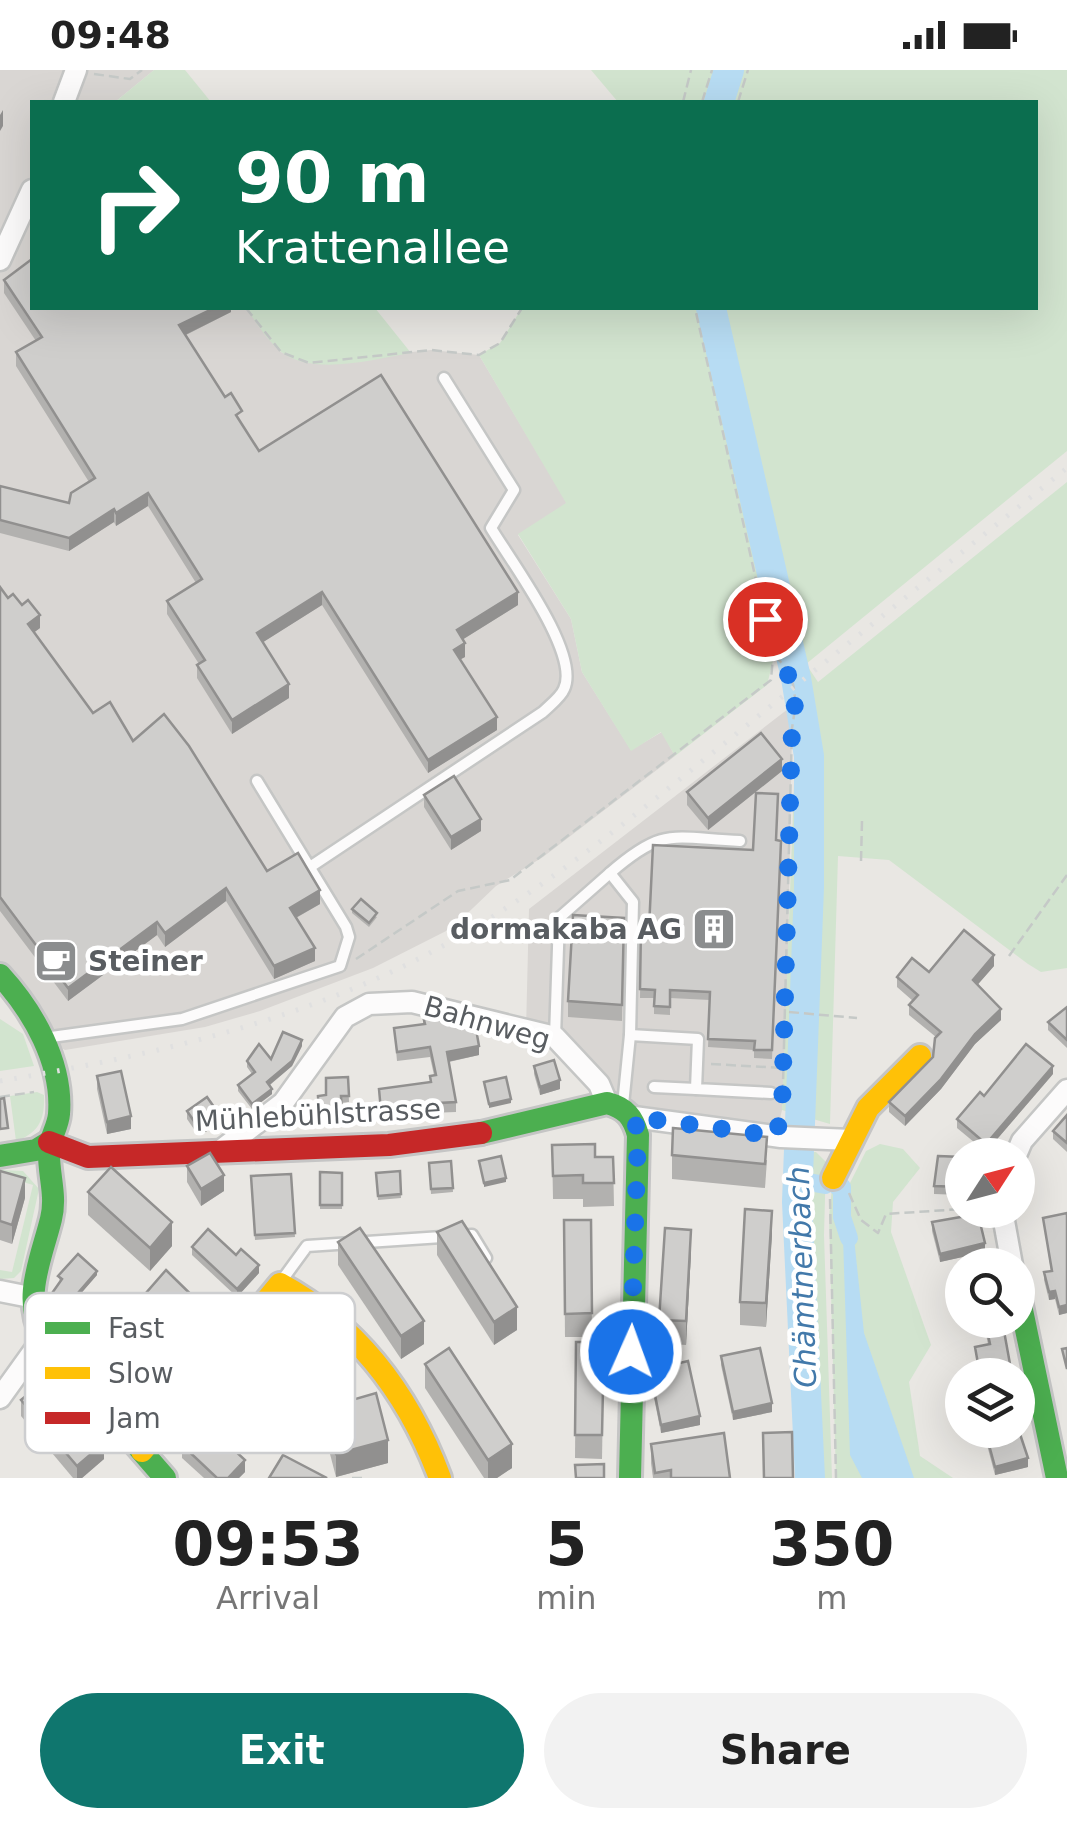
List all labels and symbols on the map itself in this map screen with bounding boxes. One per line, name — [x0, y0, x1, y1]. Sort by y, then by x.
pin — [723, 577, 808, 662]
building icon: dormakaba AG — [691, 906, 737, 952]
place label: dormakaba AG — [450, 913, 682, 946]
cafe icon: Steiner — [33, 938, 79, 984]
place label: Steiner — [88, 945, 203, 978]
street label: Bahnweg — [420, 989, 554, 1057]
street label: Mühlebühlstrasse — [194, 1092, 442, 1138]
north arrow — [945, 1138, 1035, 1228]
water label: Chämtnerbach — [781, 1165, 823, 1389]
legend — [25, 1293, 355, 1453]
position arrow — [579, 1300, 683, 1404]
text: Fast — [108, 1312, 164, 1345]
text: Slow — [108, 1357, 174, 1390]
text: Jam — [106, 1402, 161, 1435]

